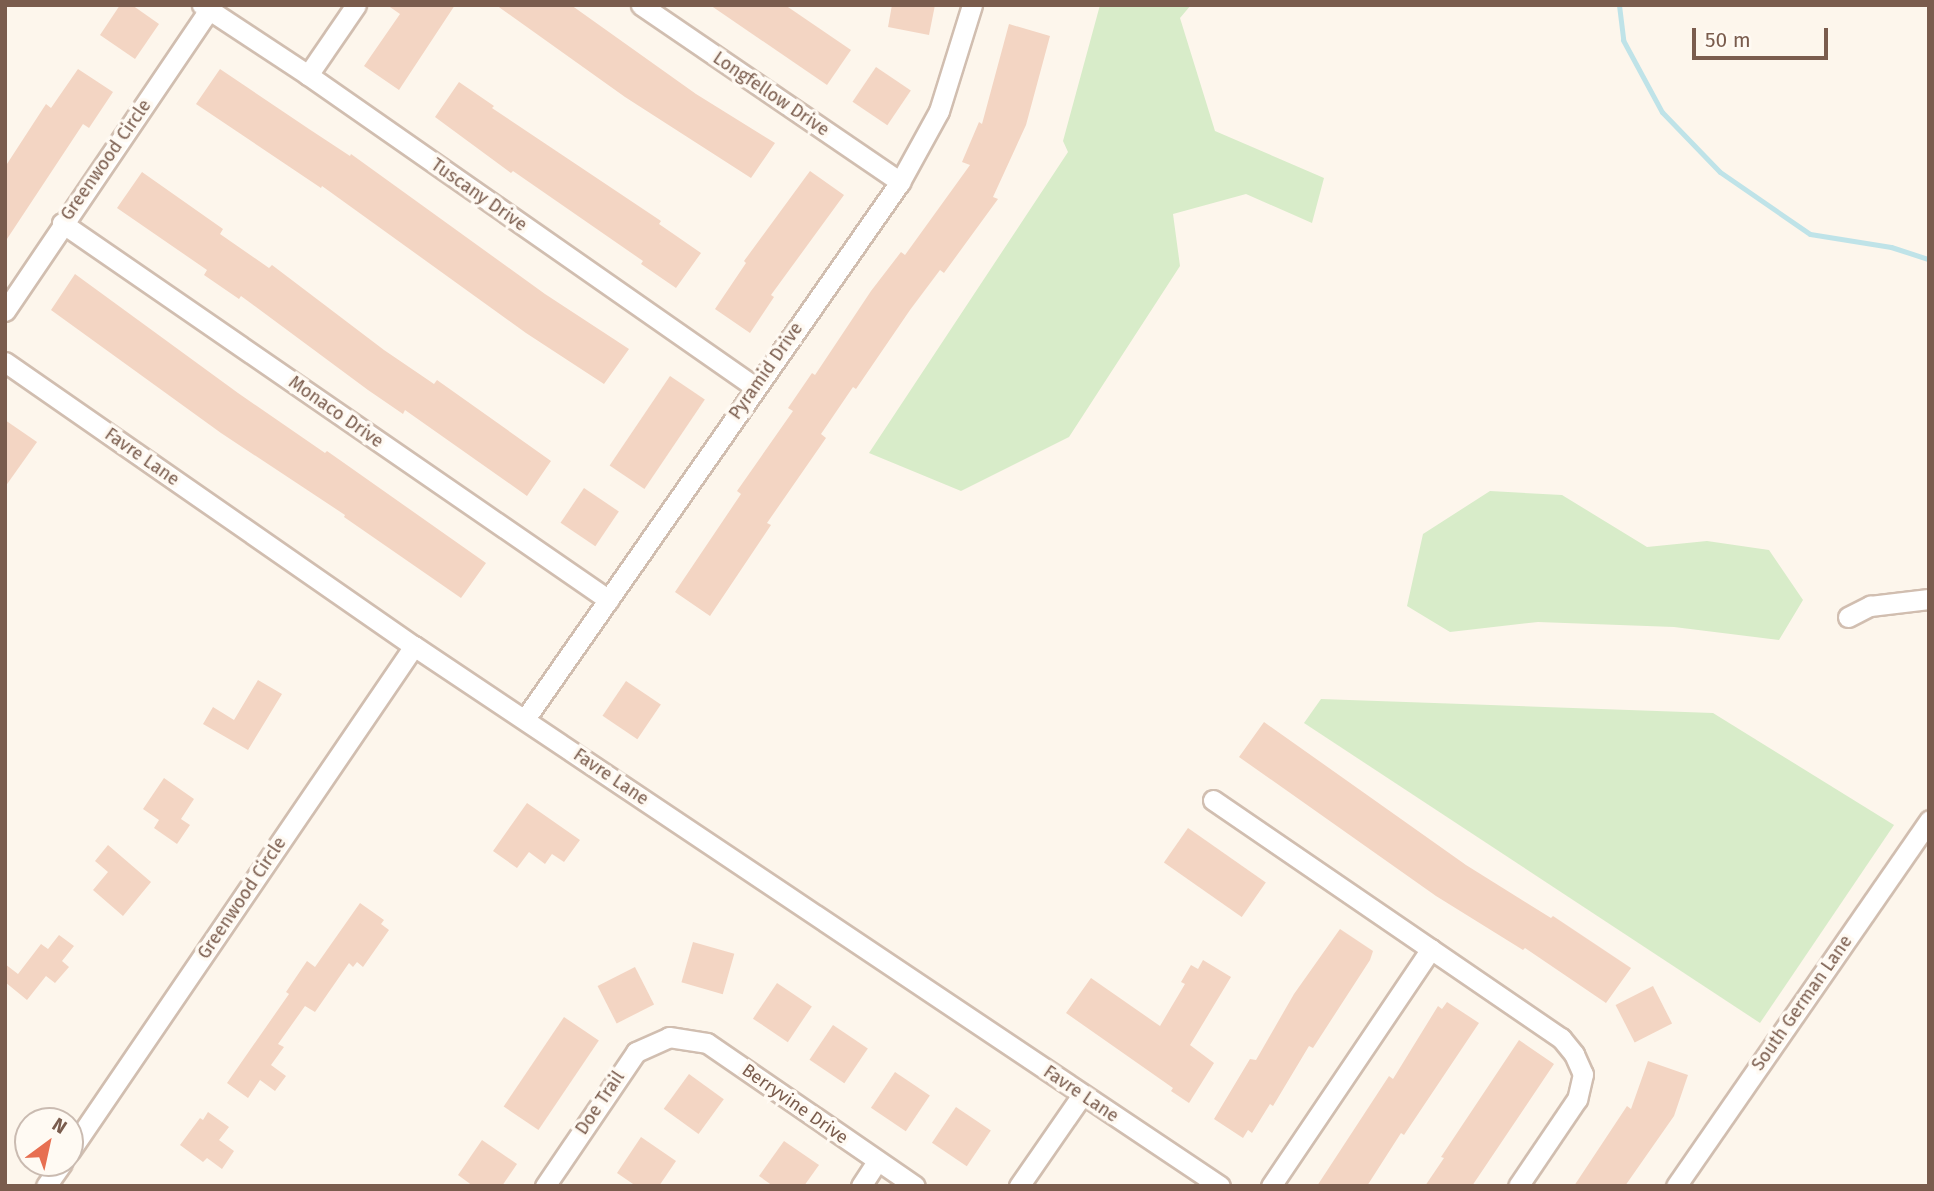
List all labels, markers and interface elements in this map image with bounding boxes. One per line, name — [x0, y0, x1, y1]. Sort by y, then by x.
scale bar — [1696, 14, 1832, 58]
text: 50 m — [1705, 27, 1751, 53]
street label: Longfellow Drive — [709, 47, 833, 141]
street label: Greenwood Circle — [56, 95, 156, 225]
street label: Tuscany Drive — [427, 154, 531, 236]
street label: Pyramid Drive — [725, 318, 807, 424]
street label: Monaco Drive — [285, 371, 387, 453]
street label: Favre Lane — [101, 423, 183, 491]
street label: Favre Lane — [569, 744, 653, 810]
street label: Greenwood Circle — [193, 833, 291, 963]
street label: South German Lane — [1747, 931, 1857, 1075]
street label: Berryvine Drive — [738, 1059, 852, 1149]
street label: Favre Lane — [1039, 1061, 1123, 1127]
street label: Doe Trail — [571, 1067, 629, 1139]
north arrow — [14, 1107, 84, 1177]
text: N — [48, 1113, 71, 1139]

